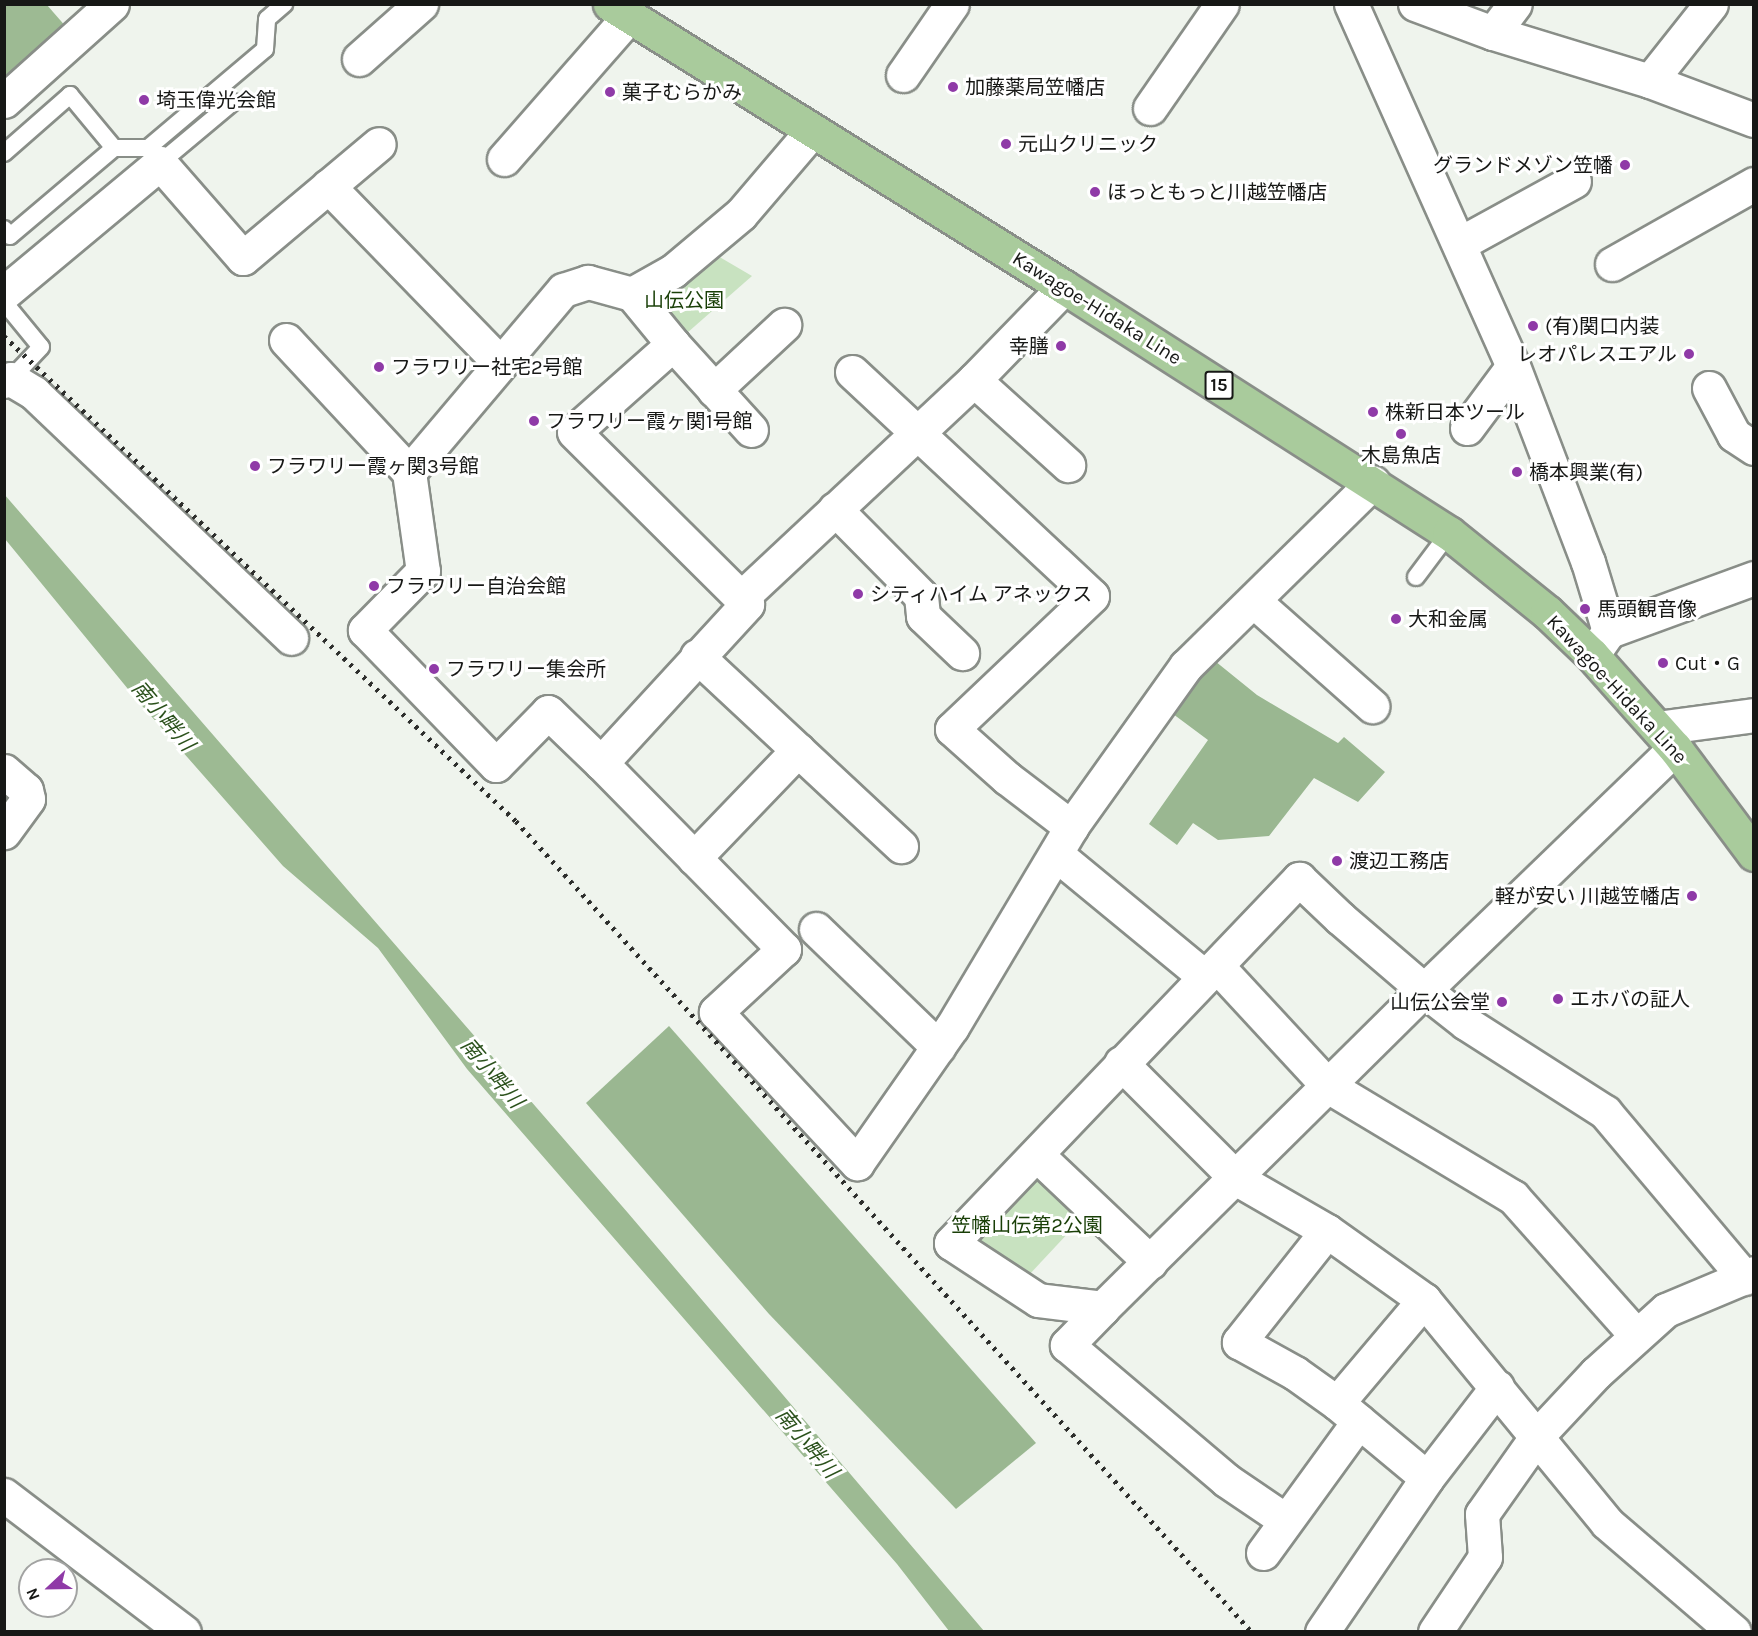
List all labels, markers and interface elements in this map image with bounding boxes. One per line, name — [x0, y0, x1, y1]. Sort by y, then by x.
place label: 加藤薬局笠幡店 — [965, 75, 1105, 99]
place label: 菓子むらかみ — [622, 80, 742, 104]
marker: 加藤薬局笠幡店 — [946, 80, 960, 94]
marker: 菓子むらかみ — [603, 85, 617, 99]
place label: 埼玉偉光会館 — [156, 88, 276, 112]
marker: 埼玉偉光会館 — [137, 93, 151, 107]
place label: 元山クリニック — [1018, 132, 1158, 156]
marker: 元山クリニック — [999, 137, 1013, 151]
place label: グランドメゾン笠幡 — [1433, 153, 1613, 177]
marker: グランドメゾン笠幡 — [1618, 158, 1632, 172]
place label: ほっともっと川越笠幡店 — [1107, 180, 1327, 204]
marker: ほっともっと川越笠幡店 — [1088, 185, 1102, 199]
street label: Kawagoe-Hidaka Line — [1008, 246, 1186, 370]
park label: 山伝公園 — [644, 288, 724, 312]
place label: (有)関口内装 — [1545, 314, 1659, 338]
marker: (有)関口内装 — [1526, 319, 1540, 333]
place label: 幸膳 — [1009, 334, 1049, 358]
marker: 幸膳 — [1054, 339, 1068, 353]
place label: レオパレスエアル — [1517, 342, 1677, 366]
marker: レオパレスエアル — [1682, 347, 1696, 361]
place label: フラワリー社宅2号館 — [391, 355, 583, 379]
marker: フラワリー社宅2号館 — [372, 360, 386, 374]
road number: 15 — [1204, 370, 1234, 400]
place label: 株新日本ツール — [1385, 400, 1525, 424]
marker: 株新日本ツール — [1366, 405, 1380, 419]
place label: フラワリー霞ヶ関1号館 — [546, 409, 753, 433]
marker: フラワリー霞ヶ関1号館 — [527, 414, 541, 428]
marker: 木島魚店 — [1394, 427, 1408, 441]
place label: 木島魚店 — [1361, 443, 1441, 467]
place label: フラワリー霞ヶ関3号館 — [267, 454, 479, 478]
marker: フラワリー霞ヶ関3号館 — [248, 459, 262, 473]
place label: 橋本興業(有) — [1529, 460, 1643, 484]
marker: 橋本興業(有) — [1510, 465, 1524, 479]
place label: フラワリー自治会館 — [386, 574, 566, 598]
marker: フラワリー自治会館 — [367, 579, 381, 593]
place label: シティハイム アネックス — [870, 582, 1095, 606]
marker: シティハイム アネックス — [851, 587, 865, 601]
place label: 馬頭観音像 — [1597, 597, 1697, 621]
marker: 馬頭観音像 — [1578, 602, 1592, 616]
place label: 大和金属 — [1408, 607, 1488, 631]
street label: Kawagoe-Hidaka Line — [1542, 610, 1692, 768]
marker: 大和金属 — [1389, 612, 1403, 626]
place label: Cut・G — [1675, 651, 1740, 675]
marker: Cut・G — [1656, 656, 1670, 670]
place label: フラワリー集会所 — [446, 657, 606, 681]
marker: フラワリー集会所 — [427, 662, 441, 676]
water label: 南小畔川 — [126, 676, 200, 756]
place label: 渡辺工務店 — [1349, 849, 1449, 873]
marker: 渡辺工務店 — [1330, 854, 1344, 868]
place label: 軽が安い 川越笠幡店 — [1495, 884, 1680, 908]
marker: 軽が安い 川越笠幡店 — [1685, 889, 1699, 903]
place label: エホバの証人 — [1570, 987, 1690, 1011]
place label: 山伝公会堂 — [1390, 990, 1490, 1014]
marker: エホバの証人 — [1551, 992, 1565, 1006]
marker: 山伝公会堂 — [1495, 995, 1509, 1009]
water label: 南小畔川 — [455, 1033, 529, 1113]
park label: 笠幡山伝第2公園 — [951, 1213, 1103, 1237]
water label: 南小畔川 — [770, 1403, 844, 1483]
north arrow — [18, 1558, 78, 1618]
text: N — [22, 1585, 44, 1603]

